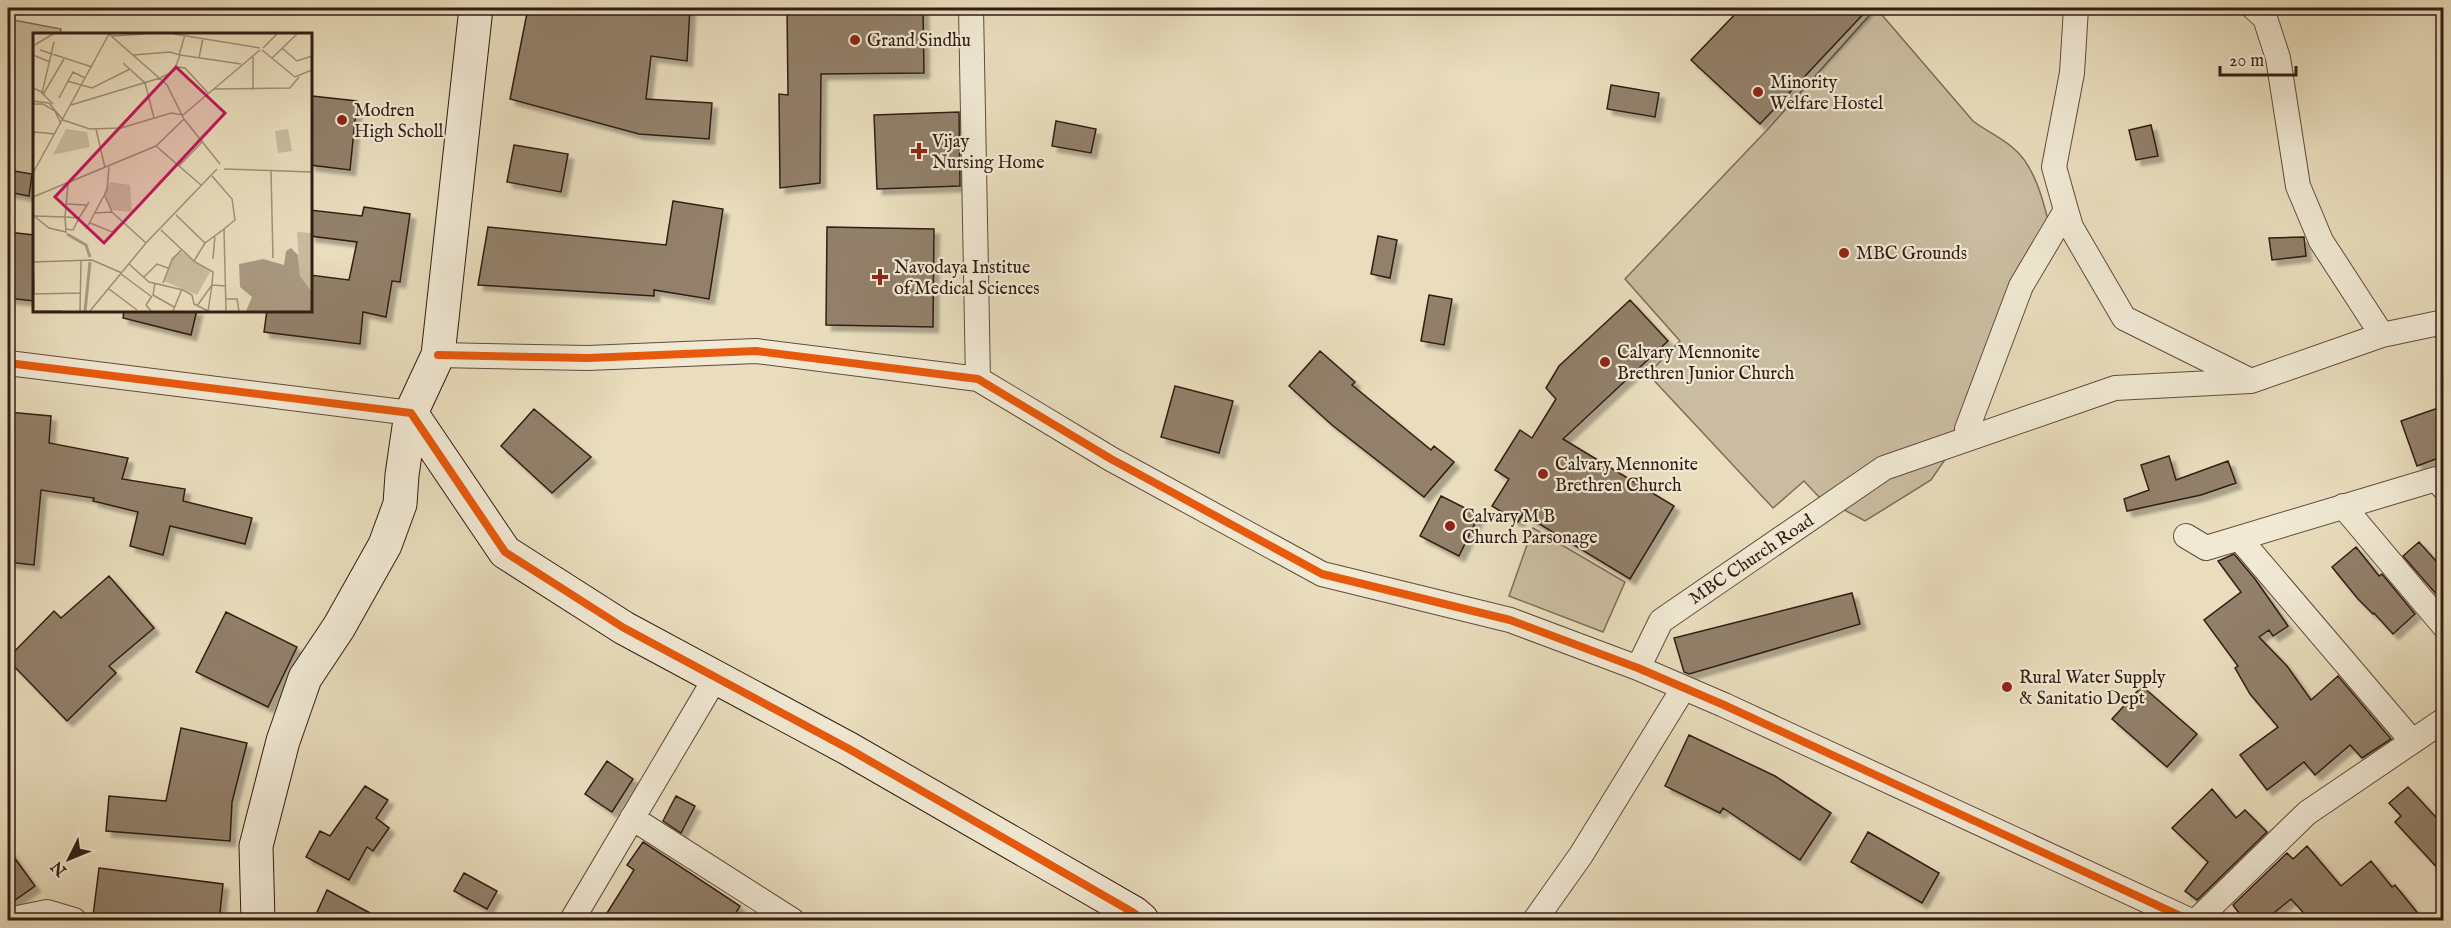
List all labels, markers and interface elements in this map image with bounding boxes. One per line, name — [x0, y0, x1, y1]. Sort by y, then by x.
place label: Grand Sindhu — [867, 30, 971, 53]
inset map — [33, 33, 312, 312]
marker: Grand Sindhu — [848, 33, 862, 47]
scale bar — [2220, 39, 2296, 77]
text: 20 m — [2229, 50, 2264, 73]
place label: Minority Welfare Hostel — [1770, 72, 1883, 116]
marker: Minority Welfare Hostel — [1751, 85, 1765, 99]
place label: Modren High Scholl — [354, 100, 444, 144]
marker: Modren High Scholl — [335, 113, 349, 127]
place label: Vijay Nursing Home — [931, 131, 1044, 175]
marker: Vijay Nursing Home — [910, 142, 928, 160]
place label: MBC Grounds — [1856, 243, 1967, 266]
marker: MBC Grounds — [1837, 246, 1851, 260]
place label: Navodaya Institue of Medical Sciences — [894, 257, 1040, 301]
marker: Navodaya Institue of Medical Sciences — [871, 268, 889, 286]
place label: Calvary Mennonite Brethren Junior Church — [1617, 342, 1795, 386]
marker: Calvary Mennonite Brethren Junior Church — [1598, 355, 1612, 369]
place label: Calvary Mennonite Brethren Church — [1555, 454, 1698, 498]
marker: Calvary Mennonite Brethren Church — [1536, 467, 1550, 481]
place label: Calvary M B Church Parsonage — [1462, 506, 1598, 550]
street label: MBC Church Road — [1685, 510, 1819, 611]
marker: Calvary M B Church Parsonage — [1443, 519, 1457, 533]
place label: Rural Water Supply & Sanitatio Dept — [2019, 667, 2166, 711]
marker: Rural Water Supply & Sanitatio Dept — [2000, 680, 2014, 694]
north arrow — [39, 829, 99, 889]
text: N — [47, 856, 72, 880]

